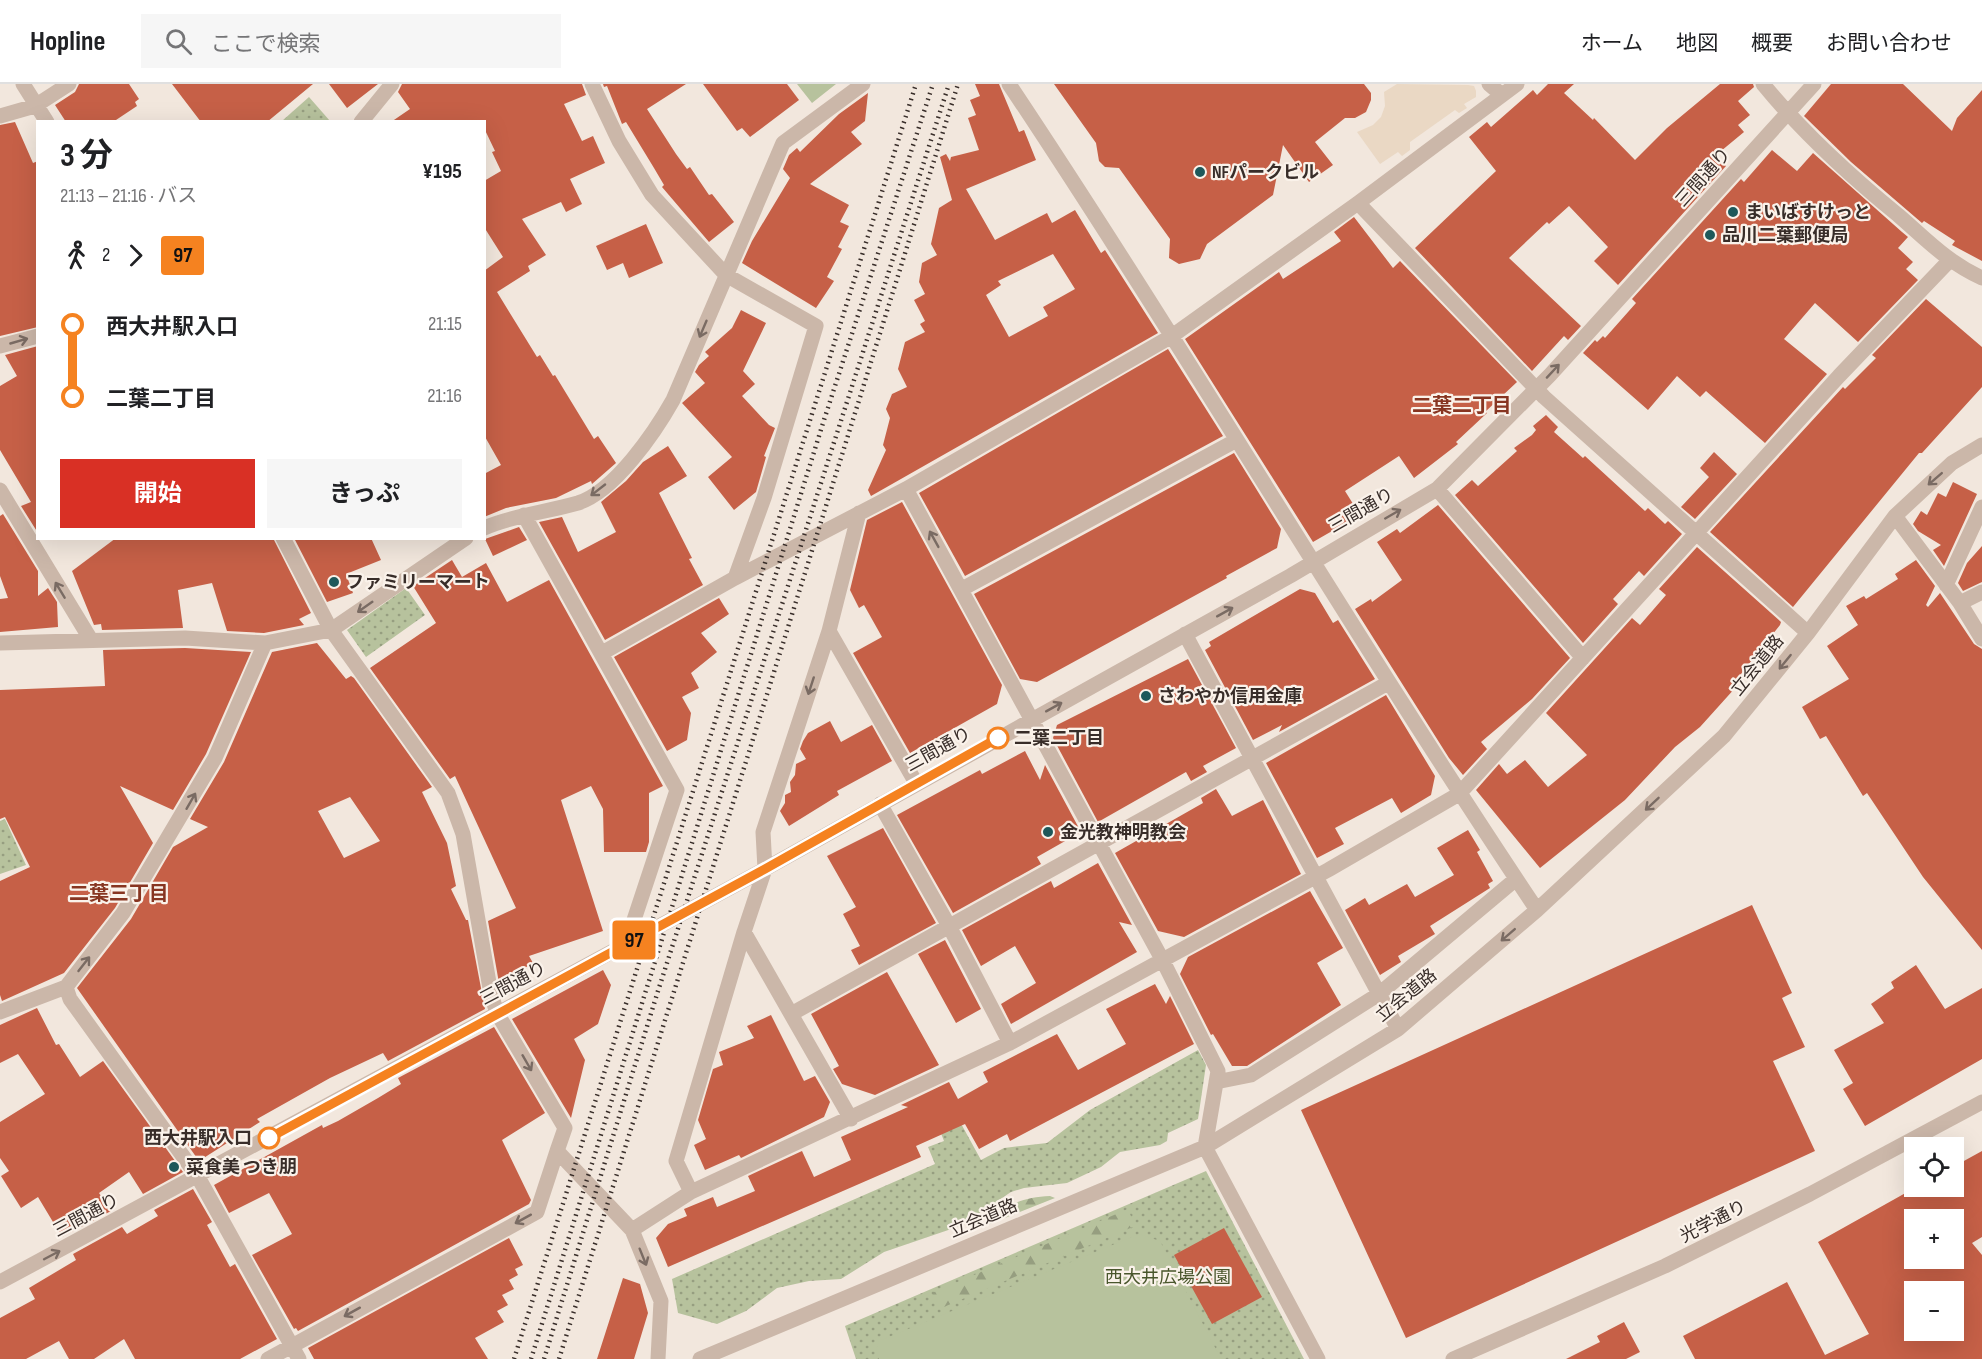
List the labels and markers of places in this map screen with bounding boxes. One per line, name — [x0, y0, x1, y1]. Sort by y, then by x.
place label: NFパークビル — [1212, 162, 1319, 183]
marker: NFパークビル — [1193, 165, 1207, 179]
place label: まいばすけっと — [1745, 202, 1871, 223]
marker: まいばすけっと — [1726, 205, 1740, 219]
place label: 品川二葉郵便局 — [1722, 225, 1848, 246]
marker: 品川二葉郵便局 — [1703, 228, 1717, 242]
place label: ファミリーマート — [346, 572, 490, 593]
marker: ファミリーマート — [327, 575, 341, 589]
place label: さわやか信用金庫 — [1158, 686, 1302, 707]
marker: さわやか信用金庫 — [1139, 689, 1153, 703]
marker: 二葉二丁目 — [987, 727, 1009, 749]
place label: 二葉二丁目 — [1014, 728, 1104, 749]
place label: 金光教神明教会 — [1060, 822, 1186, 843]
marker: 金光教神明教会 — [1041, 825, 1055, 839]
marker: 西大井駅入口 — [258, 1127, 280, 1149]
place label: 西大井駅入口 — [144, 1128, 252, 1149]
place label: 菜食美 つき朋 — [186, 1157, 297, 1178]
marker: 菜食美 つき朋 — [167, 1160, 181, 1174]

